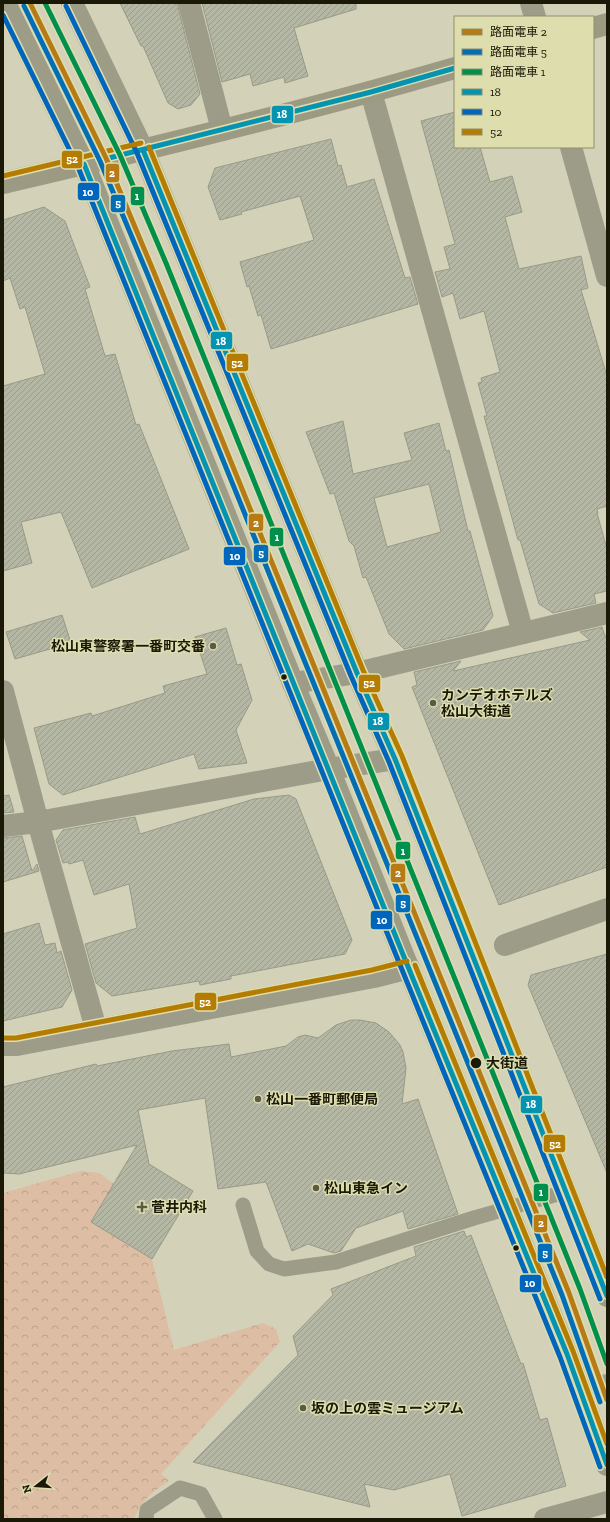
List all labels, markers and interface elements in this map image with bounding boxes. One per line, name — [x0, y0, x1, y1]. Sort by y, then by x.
legend — [454, 16, 594, 148]
text: 路面電車 2 — [490, 25, 547, 39]
text: 路面電車 5 — [490, 45, 547, 59]
text: 路面電車 1 — [490, 65, 546, 79]
text: 18 — [490, 85, 501, 99]
line badge: 18 — [271, 105, 294, 124]
text: 10 — [490, 105, 502, 119]
text: 18 — [277, 108, 287, 121]
text: 52 — [490, 125, 502, 139]
line badge: 52 — [61, 150, 83, 169]
text: 52 — [66, 153, 78, 166]
line badge: 2 — [105, 163, 120, 183]
text: 2 — [109, 167, 115, 180]
line badge: 10 — [77, 182, 100, 201]
text: 10 — [83, 186, 93, 199]
line badge: 1 — [130, 186, 145, 206]
text: 1 — [135, 190, 140, 203]
line badge: 5 — [110, 194, 126, 213]
text: 5 — [115, 197, 121, 210]
line badge: 18 — [210, 331, 233, 350]
text: 18 — [216, 335, 226, 348]
line badge: 52 — [226, 353, 249, 372]
text: 52 — [231, 357, 243, 370]
line badge: 2 — [248, 513, 264, 532]
text: 2 — [253, 517, 259, 530]
line badge: 1 — [269, 527, 284, 547]
text: 1 — [275, 531, 280, 544]
line badge: 5 — [253, 544, 269, 563]
line badge: 10 — [223, 546, 246, 566]
text: 5 — [258, 547, 264, 560]
text: 10 — [230, 550, 240, 563]
place label: 松山東警察署一番町交番 — [51, 638, 205, 655]
marker: 松山東警察署一番町交番 — [208, 641, 218, 651]
unlabelled marker — [279, 672, 289, 682]
line badge: 52 — [358, 674, 381, 693]
text: 52 — [363, 677, 375, 690]
place label: カンデオホテルズ 松山大街道 — [441, 687, 553, 720]
marker: カンデオホテルズ 松山大街道 — [428, 698, 438, 708]
line badge: 18 — [367, 712, 390, 731]
text: 18 — [373, 715, 383, 728]
line badge: 1 — [395, 841, 411, 860]
text: 1 — [401, 845, 406, 858]
line badge: 2 — [390, 863, 406, 883]
text: 2 — [395, 867, 401, 880]
line badge: 5 — [395, 894, 411, 913]
text: 5 — [400, 897, 406, 910]
line badge: 10 — [370, 910, 393, 930]
text: 10 — [377, 914, 387, 927]
line badge: 52 — [194, 992, 217, 1011]
text: 52 — [199, 996, 211, 1009]
place label: 大街道 — [486, 1055, 528, 1072]
marker: 大街道 — [469, 1056, 483, 1070]
place label: 松山一番町郵便局 — [266, 1091, 378, 1108]
marker: 松山一番町郵便局 — [253, 1094, 263, 1104]
line badge: 18 — [520, 1095, 543, 1114]
text: 18 — [526, 1098, 536, 1111]
line badge: 52 — [543, 1134, 566, 1153]
text: 52 — [549, 1138, 561, 1151]
place label: 松山東急イン — [324, 1180, 408, 1197]
marker: 松山東急イン — [311, 1183, 321, 1193]
line badge: 1 — [533, 1183, 549, 1202]
text: 1 — [539, 1186, 544, 1199]
place label: 菅井内科 — [151, 1199, 207, 1216]
marker: 菅井内科 — [136, 1201, 148, 1213]
line badge: 2 — [533, 1214, 548, 1233]
text: 2 — [538, 1217, 544, 1230]
unlabelled marker — [511, 1243, 521, 1253]
line badge: 5 — [537, 1243, 553, 1263]
text: 5 — [542, 1247, 548, 1260]
line badge: 10 — [519, 1274, 542, 1293]
text: 10 — [525, 1277, 535, 1290]
place label: 坂の上の雲ミュージアム — [311, 1400, 464, 1417]
marker: 坂の上の雲ミュージアム — [298, 1403, 308, 1413]
north arrow — [16, 1466, 56, 1506]
text: N — [19, 1482, 34, 1495]

